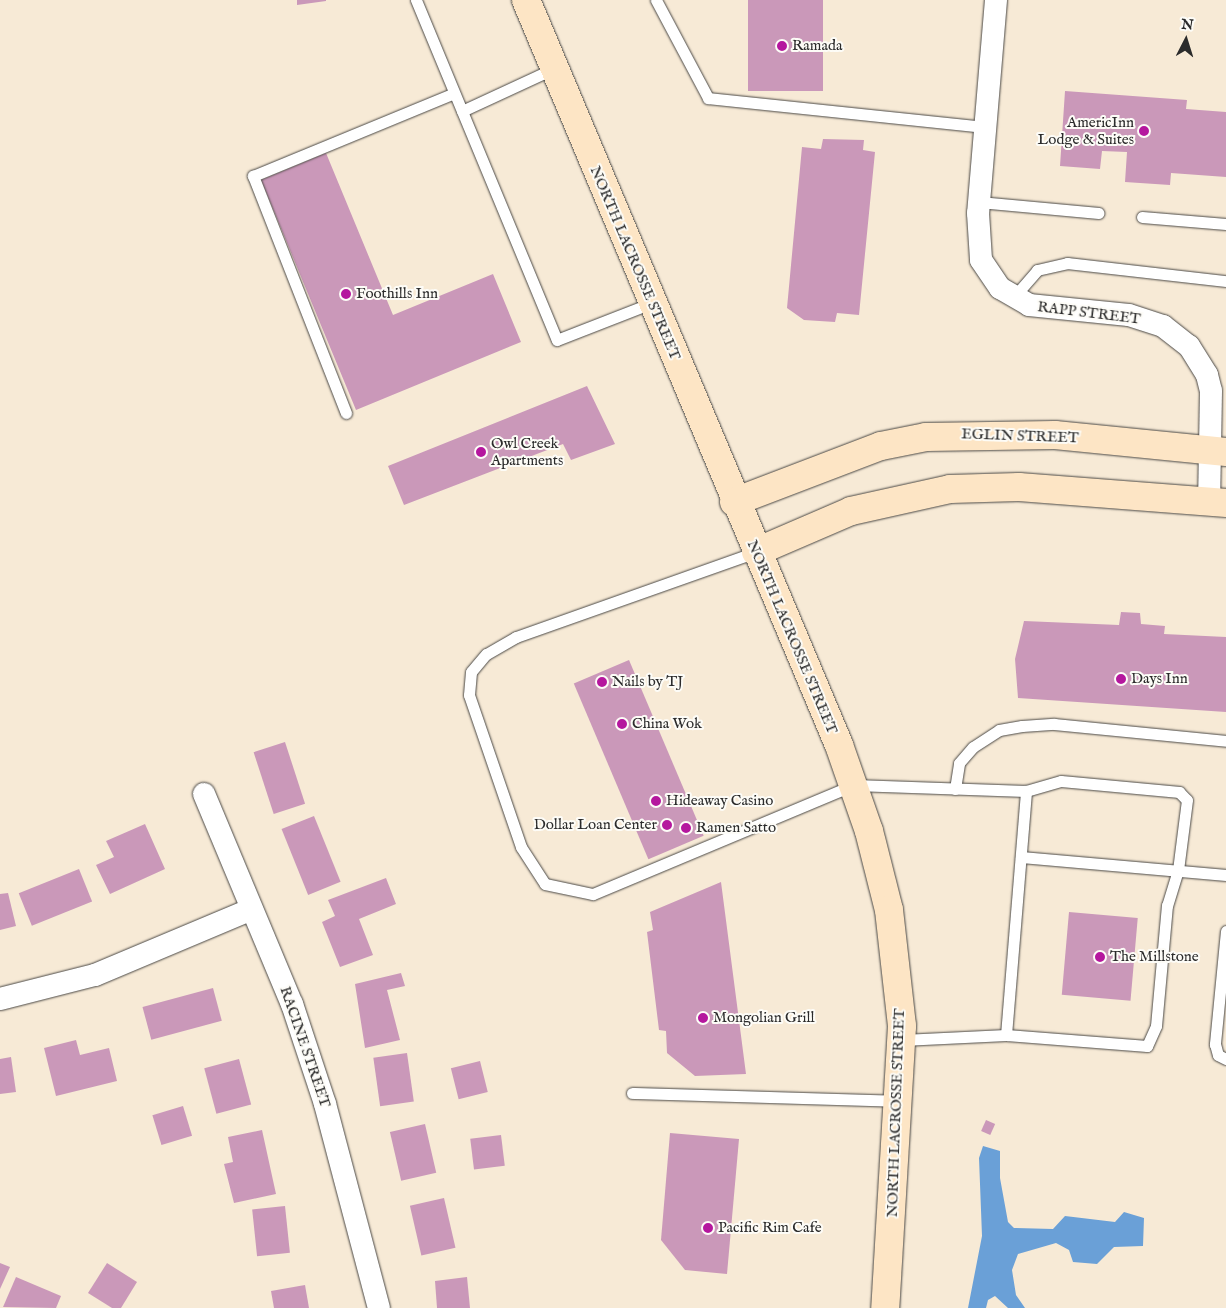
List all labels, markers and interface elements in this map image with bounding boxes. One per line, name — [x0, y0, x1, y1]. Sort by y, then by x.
north arrow — [1161, 15, 1211, 65]
text: N — [1180, 16, 1194, 35]
place label: Ramada — [792, 37, 842, 55]
marker: Ramada — [776, 40, 788, 52]
place label: AmericInn Lodge & Suites — [1038, 113, 1134, 148]
marker: AmericInn Lodge & Suites — [1138, 125, 1150, 137]
street label: NORTH LACROSSE STREET — [586, 163, 684, 363]
place label: Foothills Inn — [356, 285, 438, 303]
marker: Foothills Inn — [340, 288, 352, 300]
street label: RAPP STREET — [1036, 298, 1142, 328]
street label: EGLIN STREET — [961, 425, 1079, 447]
place label: Owl Creek Apartments — [491, 434, 563, 469]
marker: Owl Creek Apartments — [475, 446, 487, 458]
street label: NORTH LACROSSE STREET — [743, 537, 841, 737]
place label: Days Inn — [1131, 670, 1188, 688]
place label: Nails by TJ — [612, 673, 683, 691]
marker: Days Inn — [1115, 673, 1127, 685]
marker: Nails by TJ — [596, 676, 608, 688]
place label: China Wok — [632, 715, 702, 733]
marker: China Wok — [616, 718, 628, 730]
place label: Hideaway Casino — [666, 792, 773, 810]
marker: Hideaway Casino — [650, 795, 662, 807]
place label: Dollar Loan Center — [534, 816, 657, 834]
marker: Dollar Loan Center — [661, 819, 673, 831]
place label: Ramen Satto — [696, 819, 776, 837]
marker: Ramen Satto — [680, 822, 692, 834]
place label: The Millstone — [1110, 948, 1199, 966]
marker: The Millstone — [1094, 951, 1106, 963]
street label: RACINE STREET — [276, 984, 334, 1110]
street label: NORTH LACROSSE STREET — [883, 1008, 909, 1218]
place label: Mongolian Grill — [713, 1009, 815, 1027]
marker: Mongolian Grill — [697, 1012, 709, 1024]
place label: Pacific Rim Cafe — [718, 1219, 822, 1237]
marker: Pacific Rim Cafe — [702, 1222, 714, 1234]

